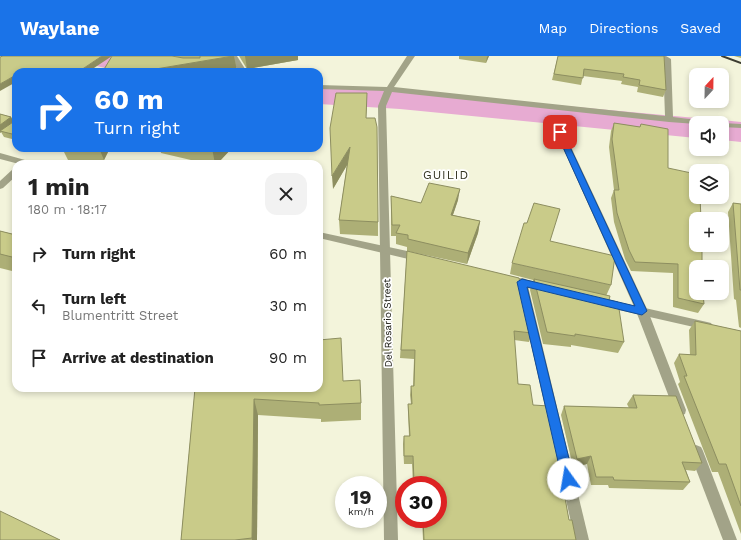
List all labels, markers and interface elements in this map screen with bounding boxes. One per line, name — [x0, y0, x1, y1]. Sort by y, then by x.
text: Waylane — [20, 17, 99, 40]
text: Map — [539, 20, 567, 36]
text: Directions — [589, 20, 658, 36]
text: Saved — [680, 20, 721, 36]
north arrow — [689, 68, 729, 108]
map controls — [689, 68, 729, 300]
text: 60 m — [94, 83, 164, 116]
icon: right — [28, 84, 80, 136]
pin — [543, 115, 577, 149]
button: sound — [689, 116, 729, 156]
text: Turn right — [94, 117, 180, 138]
icon: arrive — [549, 121, 571, 143]
button: layers — [689, 164, 729, 204]
district label: GUILID — [423, 168, 469, 182]
text: 1 min — [28, 173, 90, 201]
button: close — [265, 173, 307, 215]
text: 180 m · 18:17 — [28, 202, 107, 217]
button: + — [689, 212, 729, 252]
icon: right — [28, 243, 50, 265]
text: Turn right — [62, 245, 135, 263]
text: 60 m — [269, 245, 307, 263]
button: − — [689, 260, 729, 300]
street label: Del Rosario Street — [381, 278, 394, 367]
text: Turn left — [62, 290, 126, 308]
icon: left — [28, 295, 50, 317]
text: 30 m — [270, 297, 307, 315]
text: Blumentritt Street — [62, 308, 178, 323]
icon: arrive — [28, 347, 50, 369]
text: Arrive at destination — [62, 349, 214, 367]
text: 90 m — [269, 349, 307, 367]
position arrow — [547, 458, 589, 500]
speed limit sign: 30 — [395, 476, 447, 528]
text: 19 — [351, 485, 371, 509]
text: km/h — [348, 506, 374, 517]

